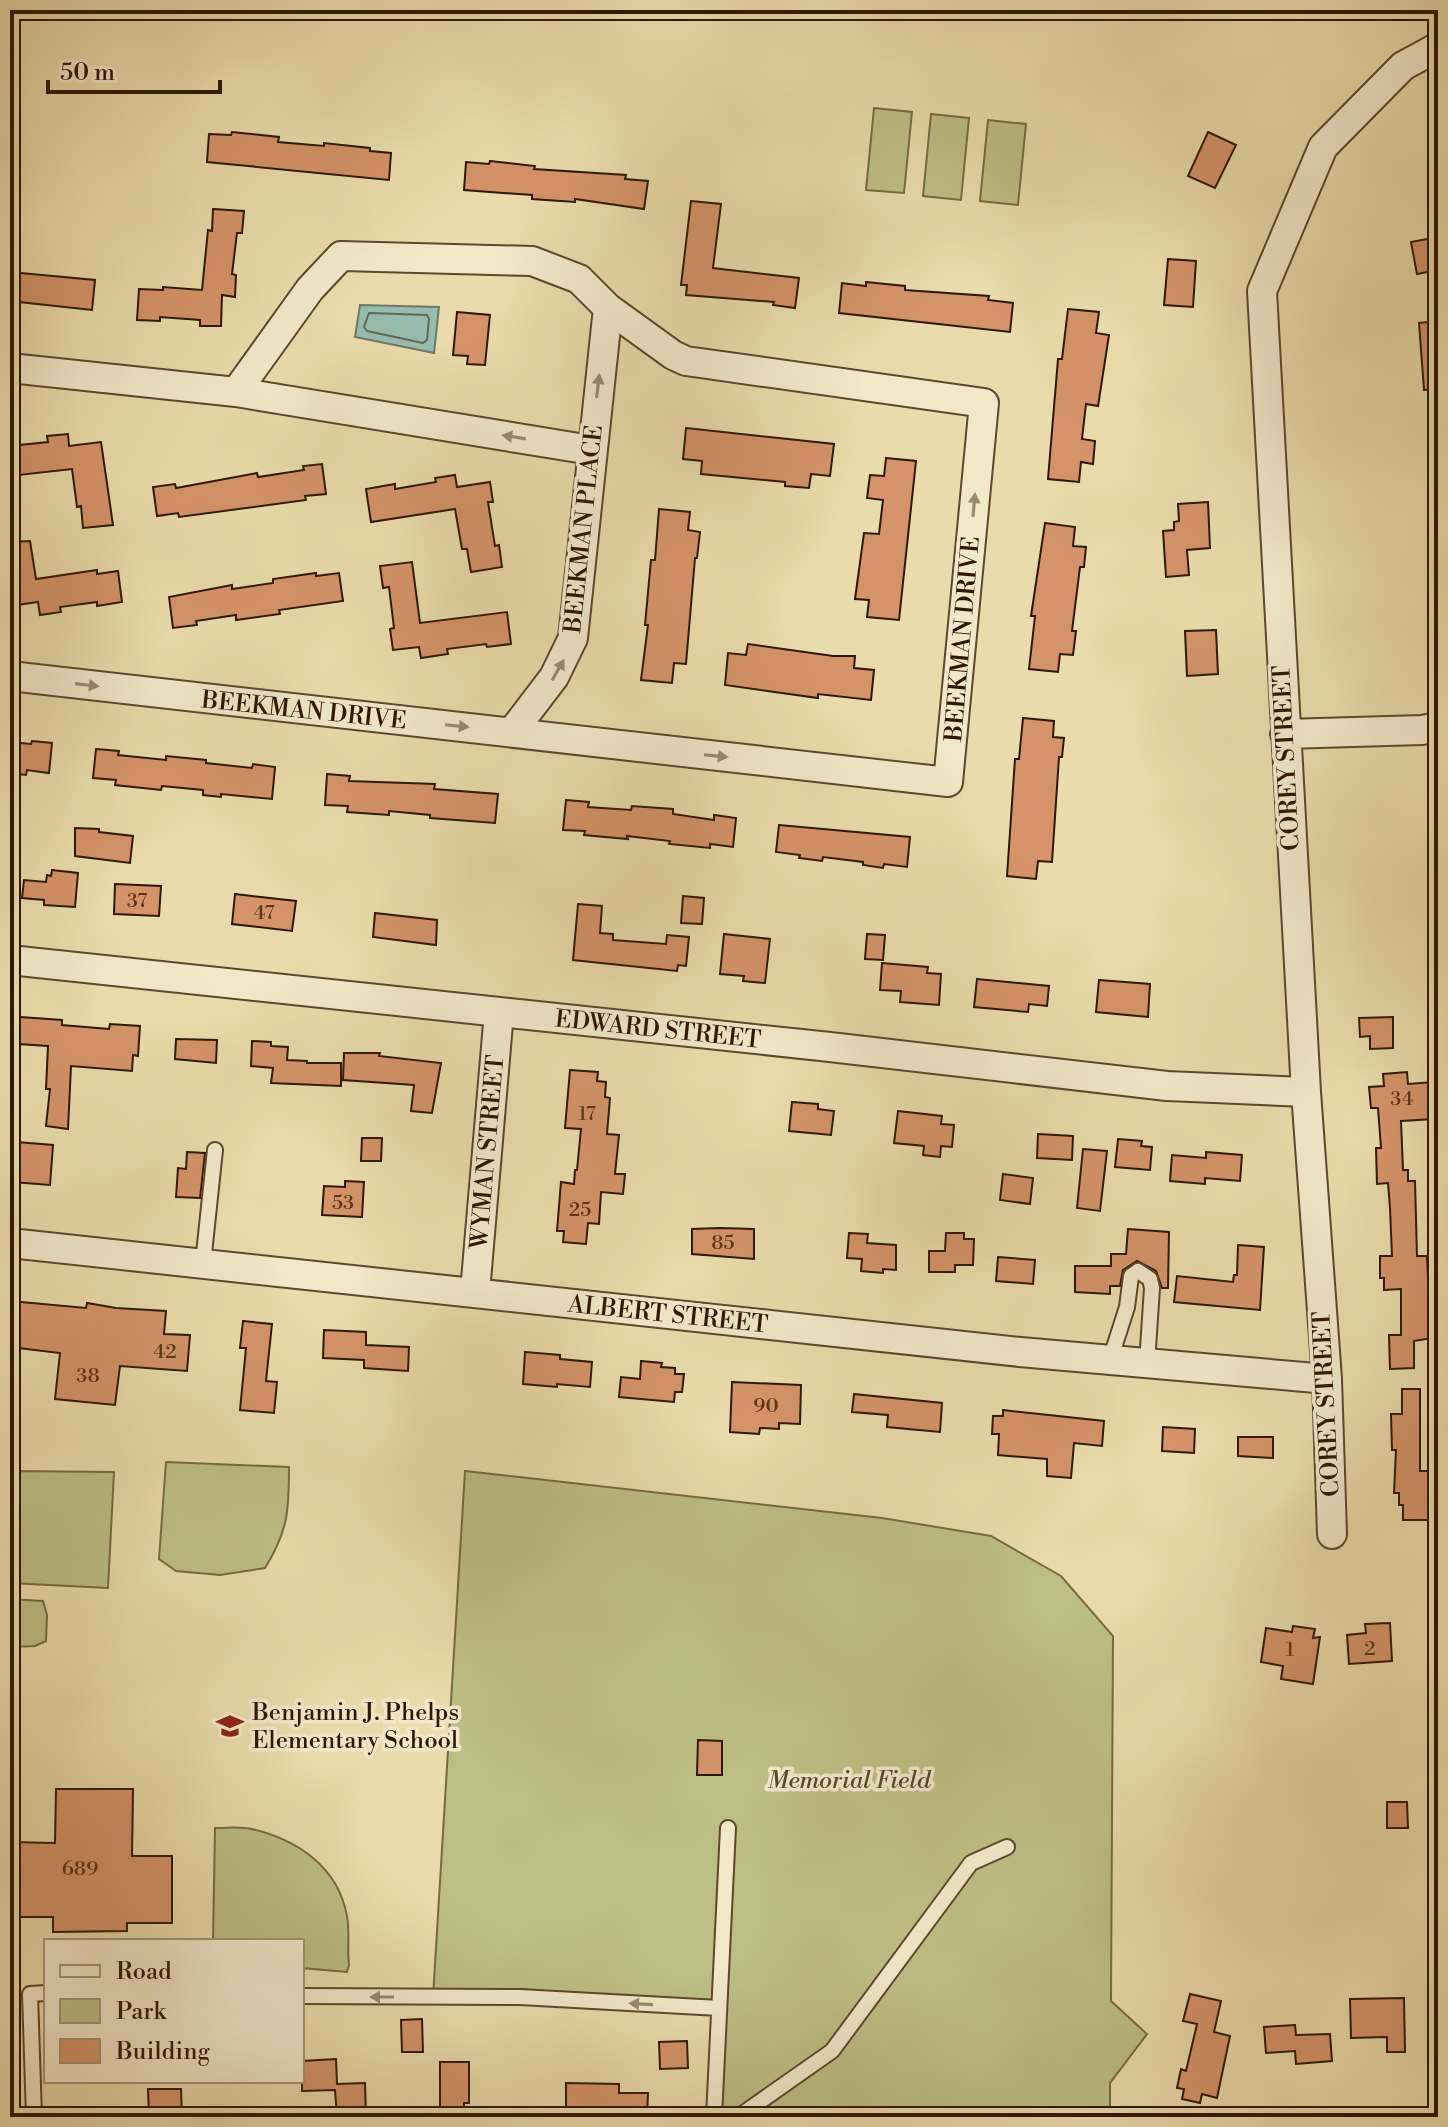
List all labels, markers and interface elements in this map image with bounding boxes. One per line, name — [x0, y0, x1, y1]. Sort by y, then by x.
scale bar — [48, 44, 220, 94]
text: 50 m — [60, 58, 115, 88]
one-way arrow — [592, 374, 605, 399]
street label: BEEKMAN PLACE — [558, 423, 610, 636]
one-way arrow — [501, 431, 526, 443]
one-way arrow — [968, 492, 981, 517]
street label: BEEKMAN DRIVE — [939, 535, 987, 744]
one-way arrow — [551, 658, 565, 681]
street label: COREY STREET — [1267, 664, 1307, 852]
one-way arrow — [75, 679, 100, 692]
street label: BEEKMAN DRIVE — [199, 685, 408, 737]
one-way arrow — [445, 720, 470, 733]
one-way arrow — [703, 749, 728, 762]
house number: 37 — [127, 889, 147, 914]
house number: 47 — [253, 901, 275, 926]
street label: EDWARD STREET — [553, 1004, 763, 1056]
street label: WYMAN STREET — [464, 1054, 511, 1251]
house number: 34 — [1390, 1087, 1414, 1112]
house number: 17 — [578, 1102, 596, 1127]
house number: 53 — [332, 1191, 354, 1216]
house number: 25 — [569, 1198, 591, 1223]
house number: 85 — [711, 1231, 735, 1256]
street label: ALBERT STREET — [565, 1289, 770, 1340]
street label: COREY STREET — [1307, 1310, 1347, 1498]
house number: 42 — [153, 1340, 177, 1365]
house number: 38 — [76, 1364, 100, 1389]
house number: 90 — [753, 1394, 779, 1419]
house number: 2 — [1364, 1637, 1376, 1662]
house number: 1 — [1286, 1638, 1295, 1663]
place label: Benjamin J. Phelps Elementary School — [251, 1698, 459, 1756]
school or university icon: Benjamin J. Phelps Elementary School — [215, 1711, 245, 1741]
park label: Memorial Field — [768, 1766, 932, 1796]
house number: 689 — [62, 1857, 98, 1882]
legend — [44, 1939, 304, 2083]
text: Road — [116, 1957, 172, 1987]
one-way arrow — [369, 1990, 394, 2003]
text: Park — [116, 1997, 167, 2027]
one-way arrow — [628, 1997, 653, 2010]
text: Building — [115, 2037, 210, 2067]

